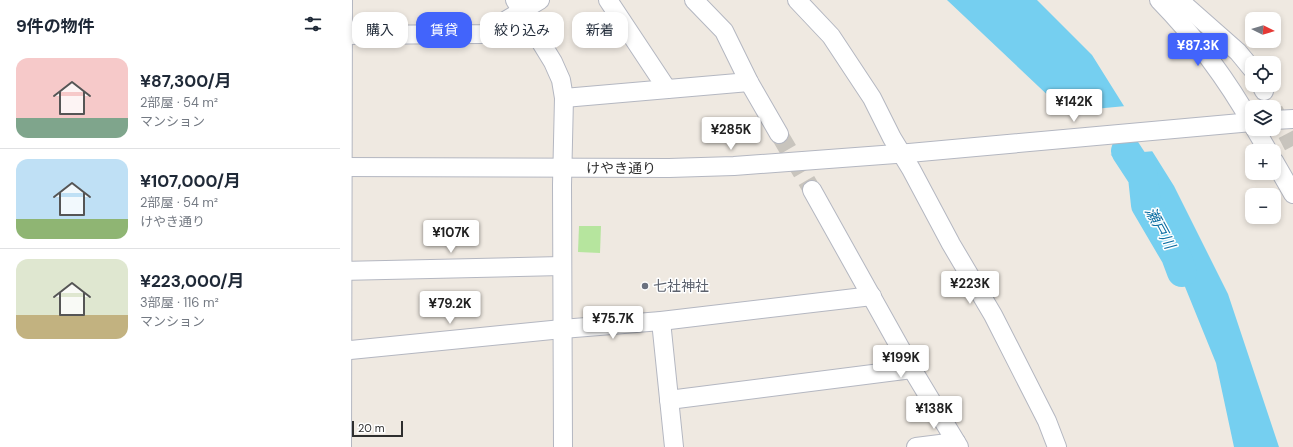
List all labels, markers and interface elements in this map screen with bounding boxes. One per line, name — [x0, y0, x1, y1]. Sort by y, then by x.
chip: 購入 — [352, 12, 408, 48]
chip: 賃貸 — [416, 12, 472, 48]
chip: 絞り込み — [480, 12, 564, 48]
chip: 新着 — [572, 12, 628, 48]
north arrow — [1245, 12, 1281, 48]
map controls — [1245, 12, 1281, 224]
icon: filters — [302, 13, 324, 35]
text: 9件の物件 — [16, 15, 95, 37]
pin: ¥87.3K — [1165, 33, 1231, 67]
text: ¥87.3K — [1177, 37, 1219, 54]
button: locate — [1245, 56, 1281, 92]
text: ¥87,300/月 — [140, 70, 232, 92]
icon: home — [48, 74, 96, 122]
pin: ¥142K — [1046, 89, 1102, 123]
text: ¥142K — [1055, 93, 1093, 110]
text: 2部屋 · 54 m² — [140, 94, 218, 111]
button: layers — [1245, 100, 1281, 136]
text: マンション — [140, 113, 205, 130]
pin: ¥285K — [703, 117, 759, 151]
text: ¥285K — [711, 121, 751, 138]
button: + — [1245, 144, 1281, 180]
street label: けやき通り — [586, 159, 656, 177]
text: ¥107,000/月 — [140, 170, 241, 192]
icon: home — [48, 175, 96, 223]
button: − — [1245, 188, 1281, 224]
text: 2部屋 · 54 m² — [140, 194, 218, 211]
water label: 瀬戸川 — [1140, 203, 1181, 254]
text: けやき通り — [140, 213, 205, 230]
pin: ¥107K — [423, 220, 479, 254]
text: ¥107K — [432, 224, 470, 241]
text: ¥223,000/月 — [140, 270, 245, 292]
pin: ¥223K — [942, 271, 998, 305]
icon: home — [48, 275, 96, 323]
text: ¥223K — [950, 275, 990, 292]
place label: 七社神社 — [653, 277, 709, 295]
marker: 七社神社 — [640, 281, 650, 291]
pin: ¥79.2K — [417, 291, 483, 325]
text: 3部屋 · 116 m² — [140, 294, 219, 311]
text: ¥79.2K — [429, 295, 471, 312]
pin: ¥75.7K — [580, 306, 646, 340]
text: ¥75.7K — [592, 310, 634, 327]
text: マンション — [140, 313, 205, 330]
pin: ¥199K — [873, 345, 929, 379]
text: ¥199K — [882, 349, 920, 366]
pin: ¥138K — [906, 396, 962, 430]
text: ¥138K — [915, 400, 953, 417]
scale bar — [352, 419, 403, 438]
text: 20 m — [358, 421, 384, 435]

